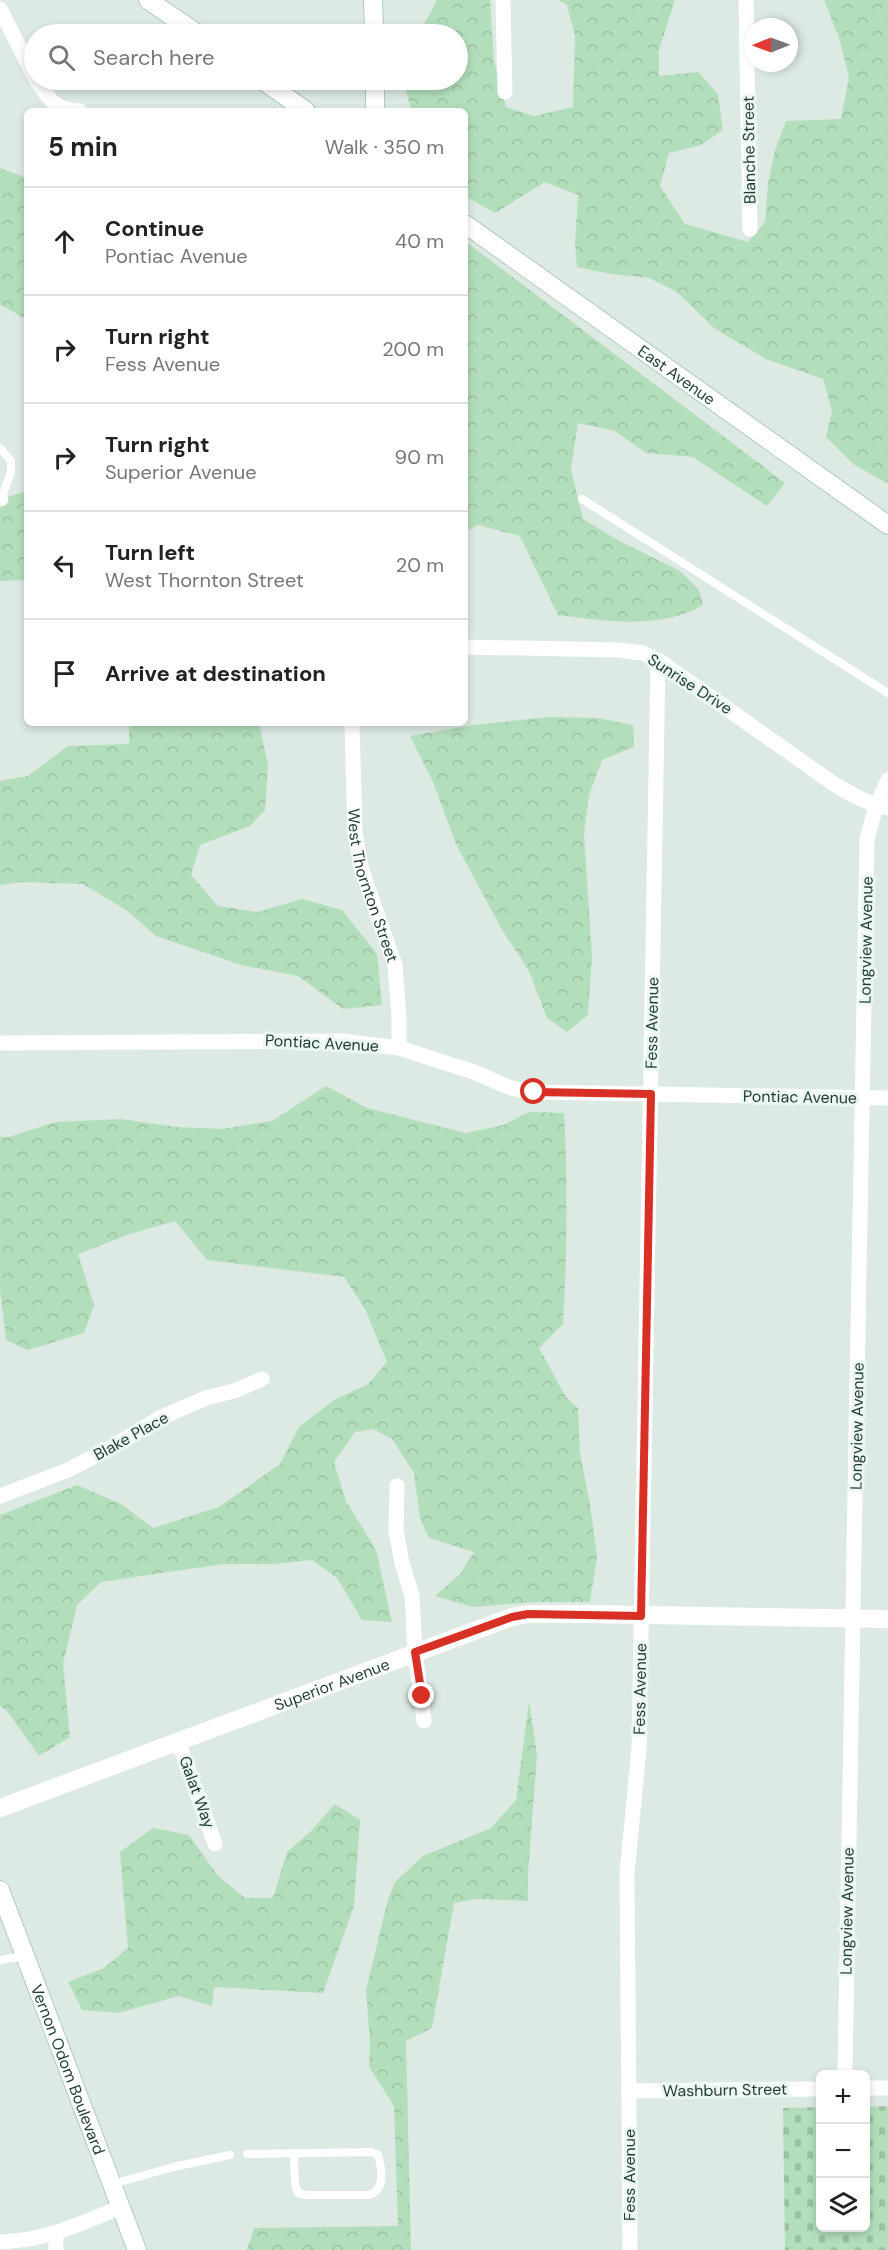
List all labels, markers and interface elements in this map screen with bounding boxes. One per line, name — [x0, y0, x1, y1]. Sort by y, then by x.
north arrow — [744, 18, 798, 72]
search box — [24, 24, 468, 90]
icon: search — [45, 41, 78, 74]
text: Search here — [93, 43, 214, 72]
street label: Blanche Street — [738, 96, 760, 204]
text: 5 min — [48, 130, 118, 164]
text: Walk · 350 m — [325, 134, 444, 160]
text: Continue — [105, 214, 204, 243]
icon: ahead — [48, 225, 81, 258]
text: 40 m — [395, 228, 444, 254]
text: Pontiac Avenue — [105, 243, 248, 269]
text: Turn right — [105, 322, 210, 351]
icon: right — [48, 333, 81, 366]
text: 200 m — [382, 336, 444, 362]
street label: East Avenue — [634, 340, 720, 410]
text: Fess Avenue — [105, 351, 220, 377]
text: Turn right — [105, 430, 210, 459]
icon: right — [48, 441, 81, 474]
text: 90 m — [395, 444, 444, 470]
text: Superior Avenue — [105, 459, 257, 485]
text: Turn left — [105, 538, 195, 567]
icon: left — [48, 549, 81, 582]
text: 20 m — [396, 552, 444, 578]
text: West Thornton Street — [105, 567, 304, 593]
street label: Sunrise Drive — [644, 649, 736, 719]
icon: arrive — [48, 657, 81, 690]
text: Arrive at destination — [105, 659, 326, 688]
street label: West Thornton Street — [344, 808, 404, 965]
street label: Longview Avenue — [854, 876, 878, 1004]
street label: Fess Avenue — [641, 977, 663, 1069]
street label: Pontiac Avenue — [264, 1030, 380, 1056]
route start — [520, 1078, 546, 1104]
street label: Pontiac Avenue — [743, 1086, 857, 1108]
street label: Longview Avenue — [845, 1362, 869, 1490]
street label: Blake Place — [90, 1407, 172, 1465]
street label: Fess Avenue — [629, 1643, 651, 1735]
street label: Superior Avenue — [271, 1653, 392, 1715]
route end — [408, 1682, 434, 1708]
street label: Galat Way — [174, 1753, 220, 1831]
street label: Longview Avenue — [835, 1847, 859, 1975]
street label: Vernon Odom Boulevard — [26, 1981, 110, 2157]
map controls — [816, 2070, 870, 2232]
button: + — [816, 2070, 870, 2124]
street label: Washburn Street — [663, 2078, 787, 2102]
button: − — [816, 2124, 870, 2178]
street label: Fess Avenue — [619, 2129, 640, 2221]
button: layers — [816, 2178, 870, 2232]

